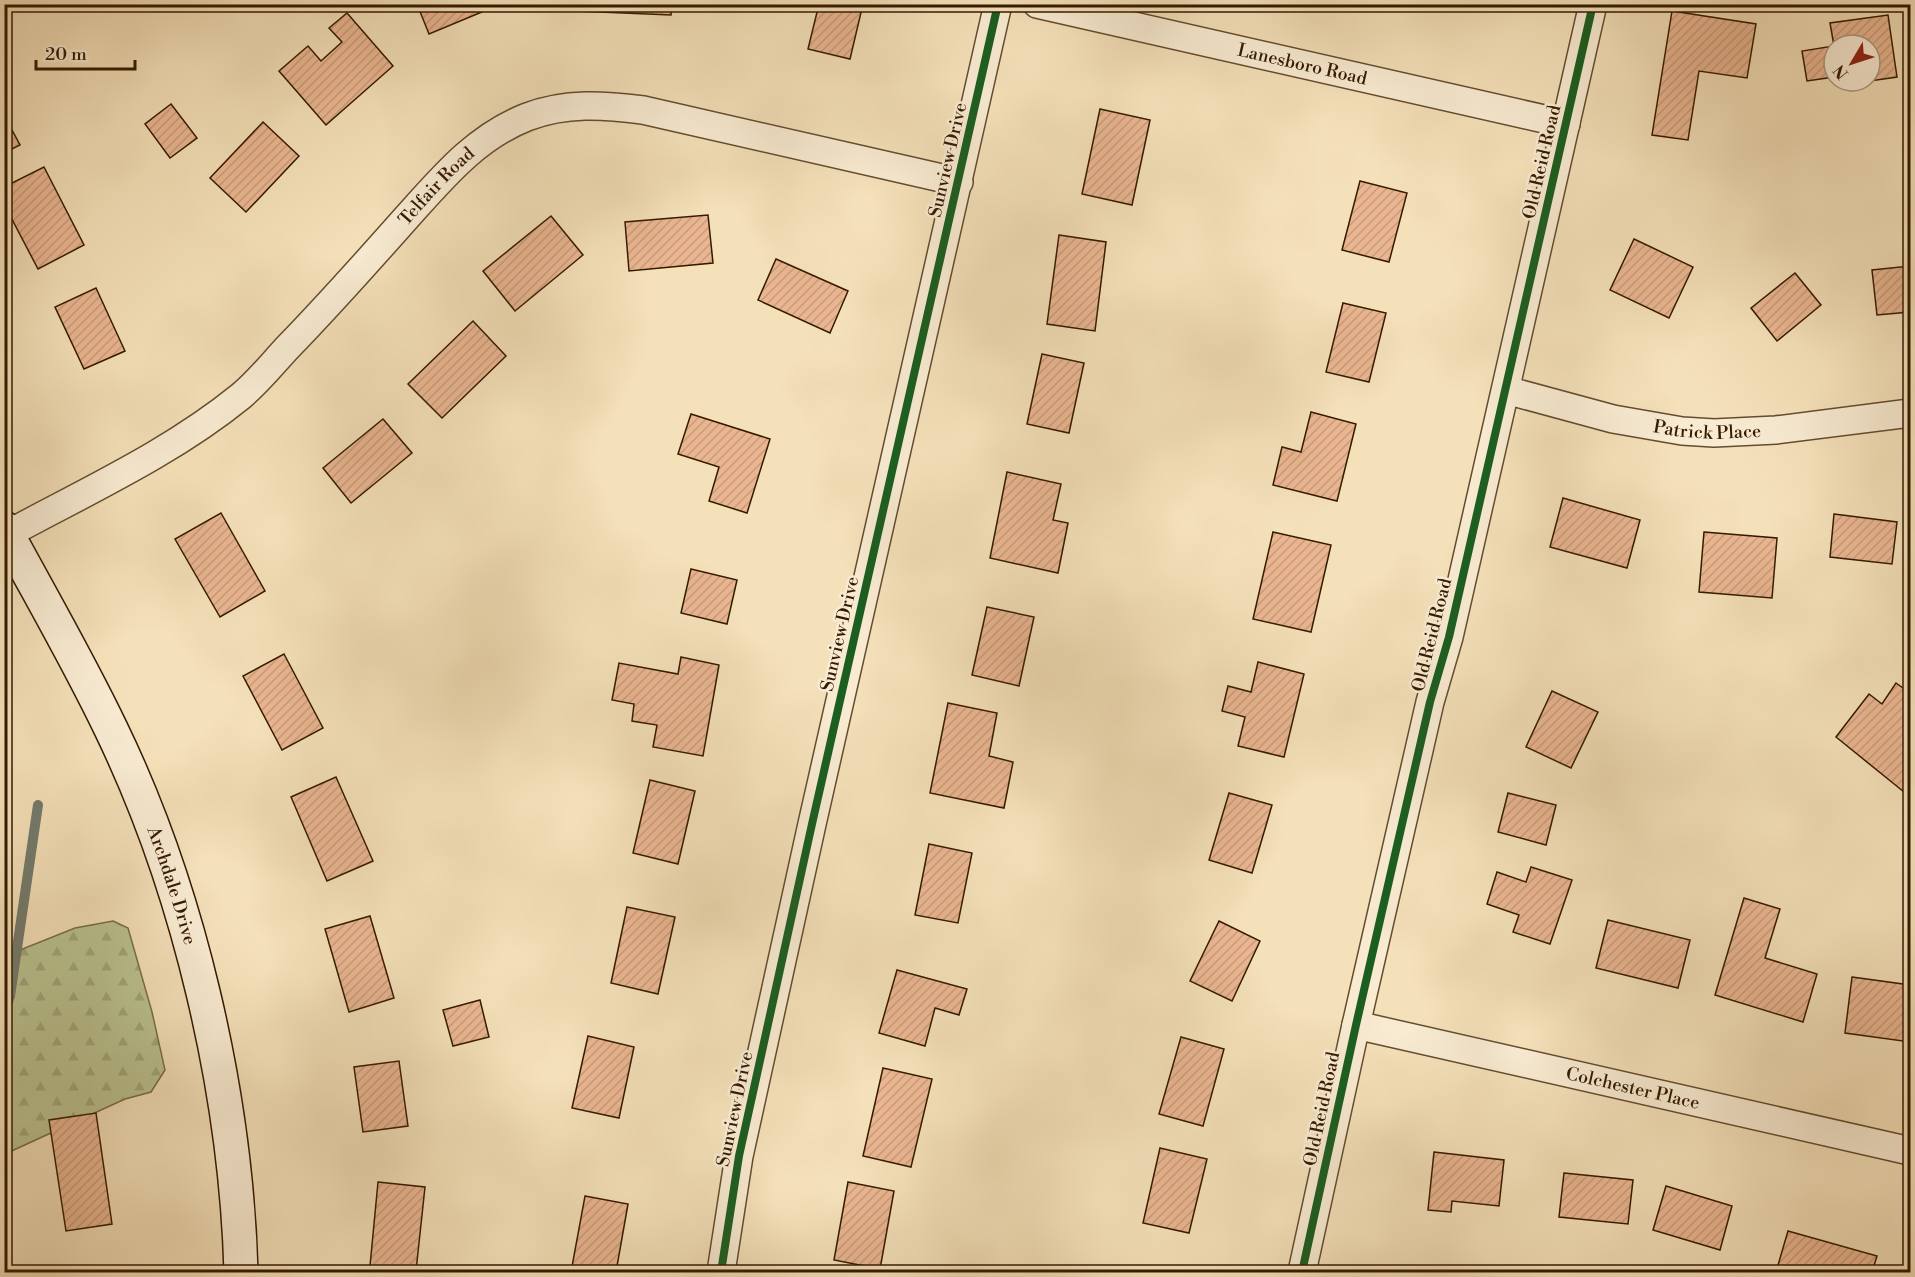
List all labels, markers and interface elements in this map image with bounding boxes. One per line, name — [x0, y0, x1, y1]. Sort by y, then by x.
scale bar — [36, 33, 135, 71]
north arrow — [1822, 33, 1882, 93]
street label: Lanesboro Road — [1235, 38, 1370, 90]
text: 20 m — [45, 43, 87, 66]
text: N — [1829, 60, 1853, 83]
street label: Sunview Drive — [924, 100, 972, 220]
street label: Old Reid Road — [1518, 102, 1566, 221]
street label: Telfair Road — [393, 141, 480, 230]
street label: Patrick Place — [1651, 415, 1762, 445]
street label: Sunview Drive — [816, 574, 864, 694]
street label: Old Reid Road — [1407, 575, 1457, 694]
street label: Archdale Drive — [142, 822, 202, 947]
street label: Sunview Drive — [712, 1049, 758, 1169]
street label: Old Reid Road — [1299, 1049, 1346, 1168]
street label: Colchester Place — [1564, 1062, 1702, 1114]

